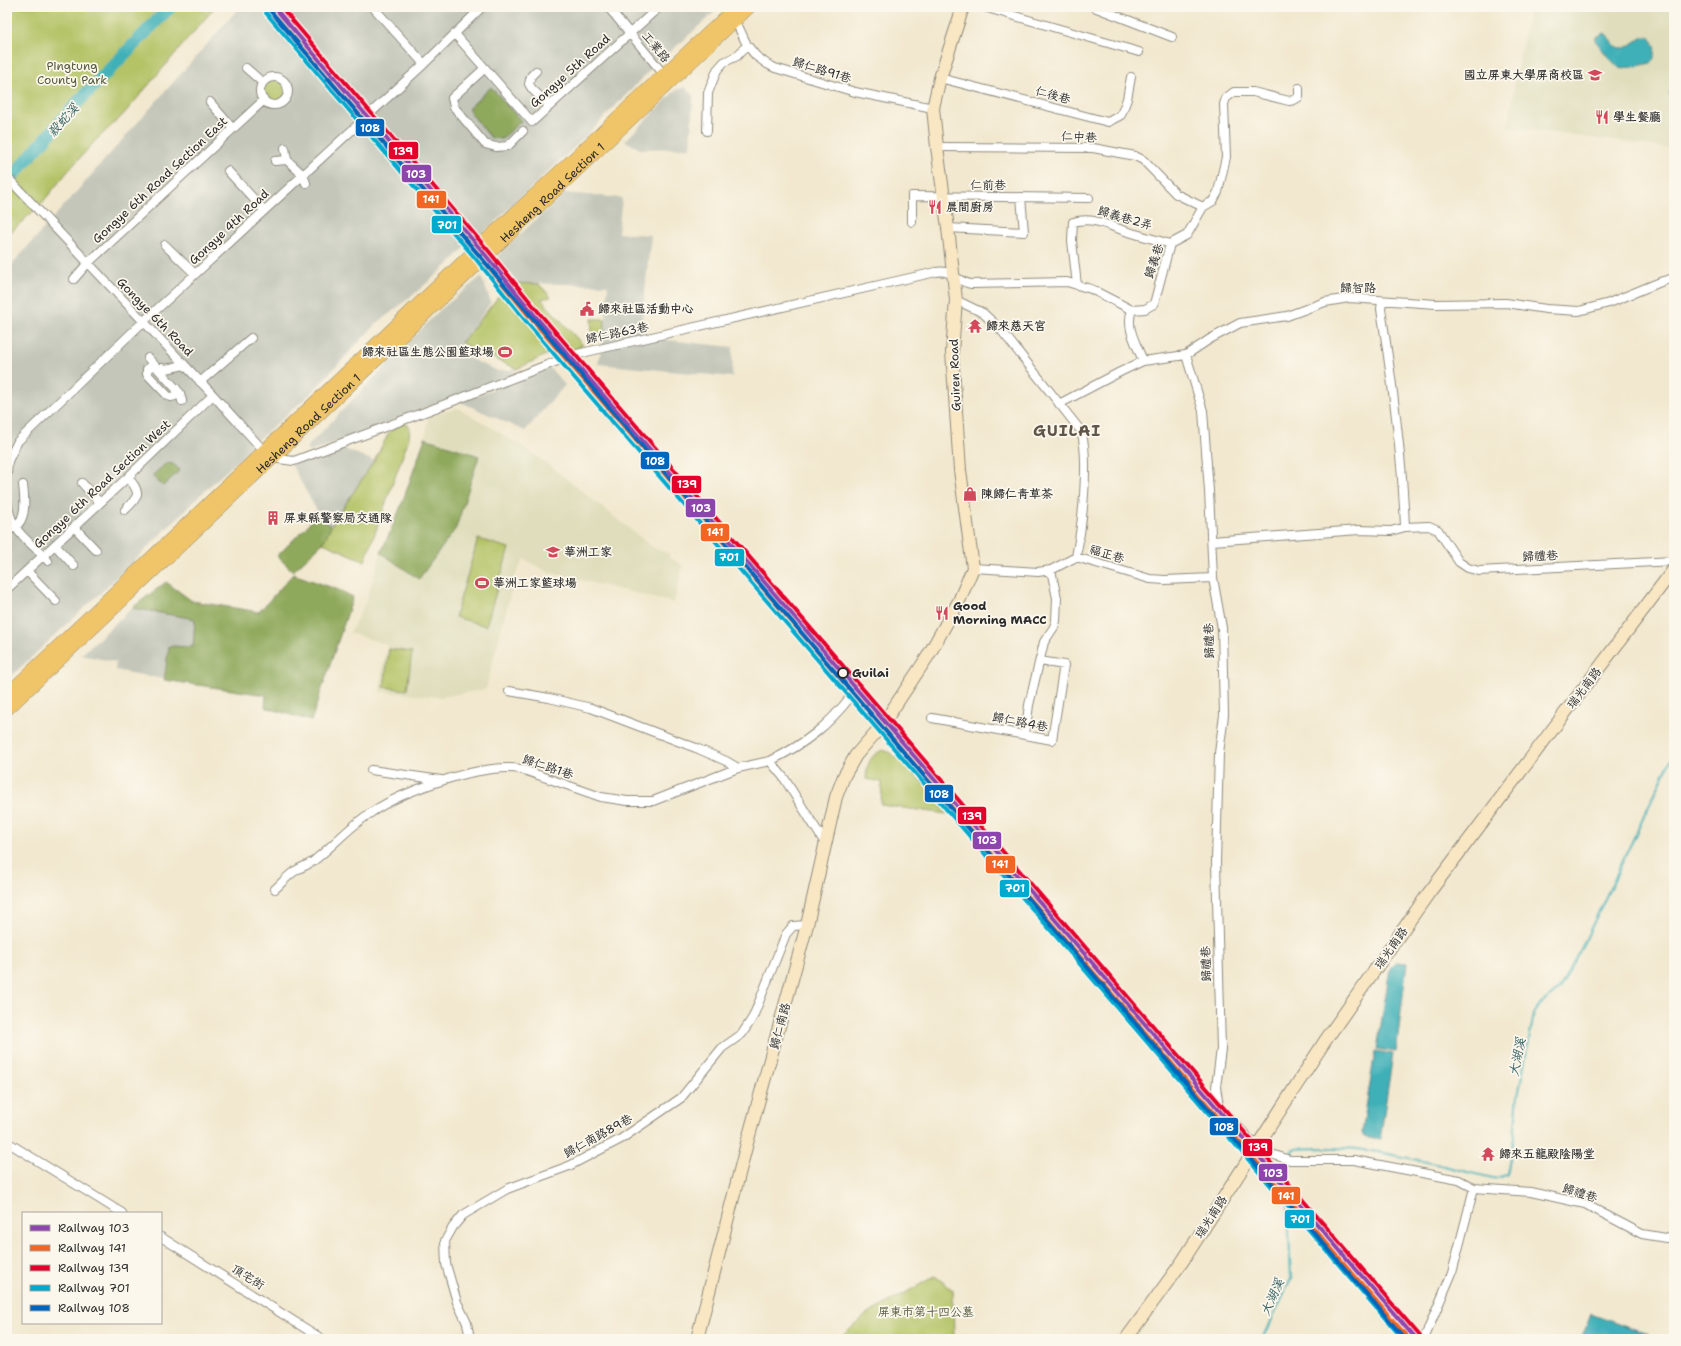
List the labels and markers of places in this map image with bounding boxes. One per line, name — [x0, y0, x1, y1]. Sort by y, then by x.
place label: 國立屏東大學屏商校區 — [1464, 67, 1584, 83]
school or university icon: 國立屏東大學屏商校區 — [1587, 67, 1603, 83]
restaurant icon: 學生餐廳 — [1594, 109, 1610, 125]
place label: 學生餐廳 — [1613, 109, 1661, 125]
restaurant icon: 晨間廚房 — [927, 199, 943, 215]
place label: 晨間廚房 — [946, 199, 994, 215]
public building icon: 歸來社區活動中心 — [579, 301, 595, 317]
place label: 歸來社區活動中心 — [598, 301, 694, 317]
temple icon: 歸來慈天宮 — [967, 318, 983, 334]
place label: 歸來慈天宮 — [986, 318, 1046, 334]
place label: 歸來社區生態公園籃球場 — [362, 344, 494, 360]
sports icon: 歸來社區生態公園籃球場 — [497, 344, 513, 360]
shop icon: 陳歸仁青草茶 — [962, 486, 978, 502]
place label: 陳歸仁青草茶 — [981, 486, 1053, 502]
building icon: 屏東縣警察局交通隊 — [265, 510, 281, 526]
place label: 屏東縣警察局交通隊 — [284, 510, 392, 526]
school or university icon: 華洲工家 — [545, 544, 561, 560]
place label: 華洲工家 — [564, 544, 612, 560]
sports icon: 華洲工家籃球場 — [474, 575, 490, 591]
place label: 華洲工家籃球場 — [493, 575, 577, 591]
place label: Good Morning MACC — [953, 598, 1047, 628]
restaurant icon: Good Morning MACC — [934, 605, 950, 621]
place label: Guilai — [852, 665, 889, 681]
marker: Guilai — [837, 667, 849, 679]
temple icon: 歸來五龍殿陰陽堂 — [1480, 1146, 1496, 1162]
place label: 歸來五龍殿陰陽堂 — [1499, 1146, 1595, 1162]

